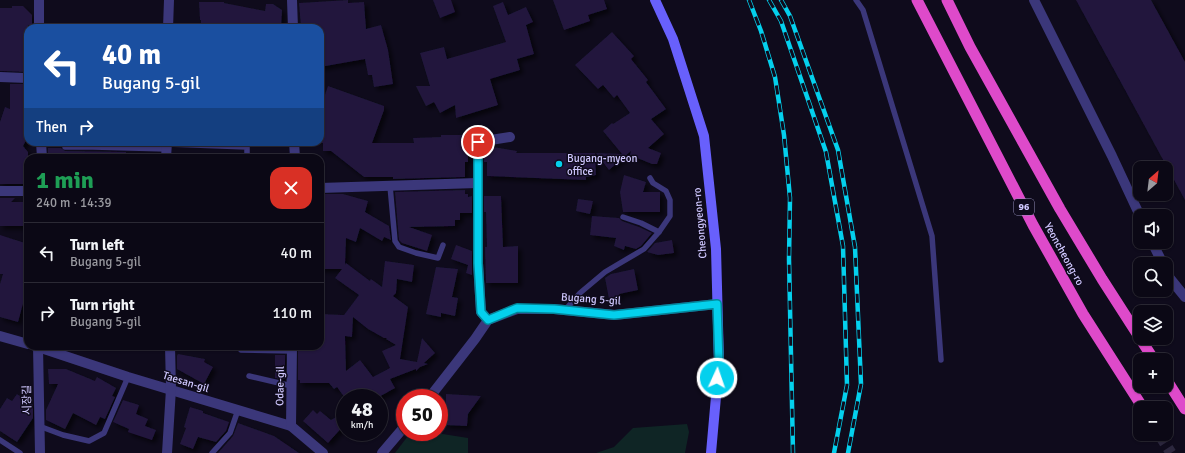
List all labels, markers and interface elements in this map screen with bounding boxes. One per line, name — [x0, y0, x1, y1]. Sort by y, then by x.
text: 40 m — [102, 38, 161, 72]
icon: left — [36, 40, 88, 92]
text: Bugang 5-gil — [102, 72, 200, 94]
icon: right — [75, 116, 97, 138]
text: Then — [36, 118, 67, 136]
pin — [461, 125, 495, 159]
icon: arrive — [467, 131, 489, 153]
place label: Bugang-myeon office — [567, 152, 638, 178]
marker: Bugang-myeon office — [554, 159, 564, 169]
north arrow — [1133, 161, 1173, 201]
map controls — [1133, 161, 1173, 441]
text: 1 min — [36, 165, 94, 195]
button: close — [270, 167, 312, 209]
street label: Cheongyeon-ro — [690, 187, 710, 259]
text: 240 m · 14:39 — [36, 195, 112, 211]
road number: 96 — [1014, 199, 1034, 215]
button: sound — [1133, 209, 1173, 249]
street label: Yeoncheong-ro — [1041, 220, 1087, 288]
text: Turn left — [70, 236, 124, 254]
icon: left — [36, 242, 58, 264]
text: 40 m — [281, 244, 312, 262]
text: Bugang 5-gil — [70, 254, 141, 270]
button: search — [1133, 257, 1173, 297]
street label: Bugang 5-gil — [561, 290, 621, 308]
text: Turn right — [70, 296, 135, 314]
icon: right — [36, 302, 58, 324]
text: 110 m — [272, 304, 312, 322]
button: layers — [1133, 305, 1173, 345]
text: Bugang 5-gil — [70, 314, 141, 330]
button: + — [1133, 353, 1173, 393]
position arrow — [696, 357, 738, 399]
street label: Odae-gil — [273, 366, 287, 406]
street label: Taesan-gil — [161, 369, 211, 395]
street label: 시장길 — [20, 385, 34, 415]
speed limit sign: 50 — [396, 389, 448, 441]
text: 48 — [351, 397, 373, 422]
button: − — [1133, 401, 1173, 441]
text: km/h — [351, 419, 373, 431]

